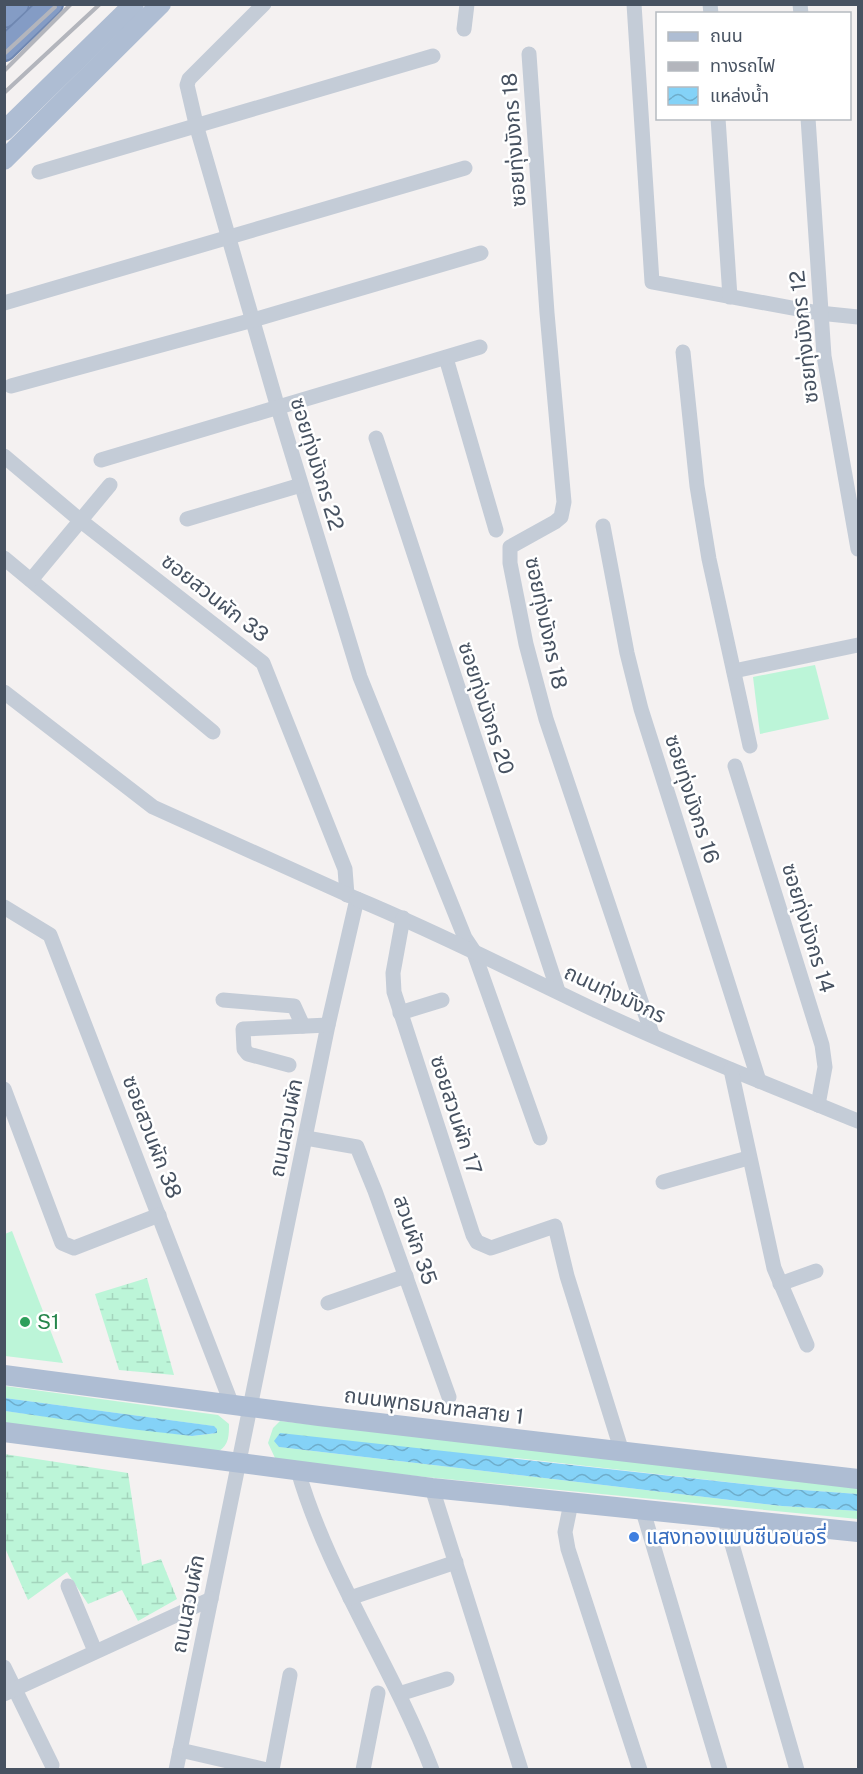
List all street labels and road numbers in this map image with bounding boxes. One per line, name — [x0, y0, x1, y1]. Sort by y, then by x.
street label: ซอยทุ่งมังกร 18 — [496, 72, 532, 208]
street label: ซอยทุ่งมังกร 12 — [784, 269, 824, 405]
street label: ซอยทุ่งมังกร 22 — [284, 394, 350, 534]
street label: ซอยสวนผัก 33 — [157, 548, 274, 647]
street label: ซอยทุ่งมังกร 18 — [519, 554, 573, 692]
street label: ซอยทุ่งมังกร 20 — [452, 638, 520, 778]
street label: ซอยทุ่งมังกร 16 — [659, 731, 725, 867]
street label: ซอยทุ่งมังกร 14 — [776, 860, 840, 996]
street label: ถนนทุ่งมังกร — [560, 959, 670, 1029]
street label: ซอยสวนผัก 17 — [425, 1052, 488, 1178]
street label: ซอยสวนผัก 38 — [118, 1072, 187, 1202]
street label: ถนนสวนผัก — [264, 1077, 307, 1179]
street label: สวนผัก 35 — [388, 1192, 442, 1288]
street label: ถนนพุทธมณฑลสาย 1 — [343, 1382, 525, 1430]
street label: ถนนสวนผัก — [166, 1553, 209, 1655]

